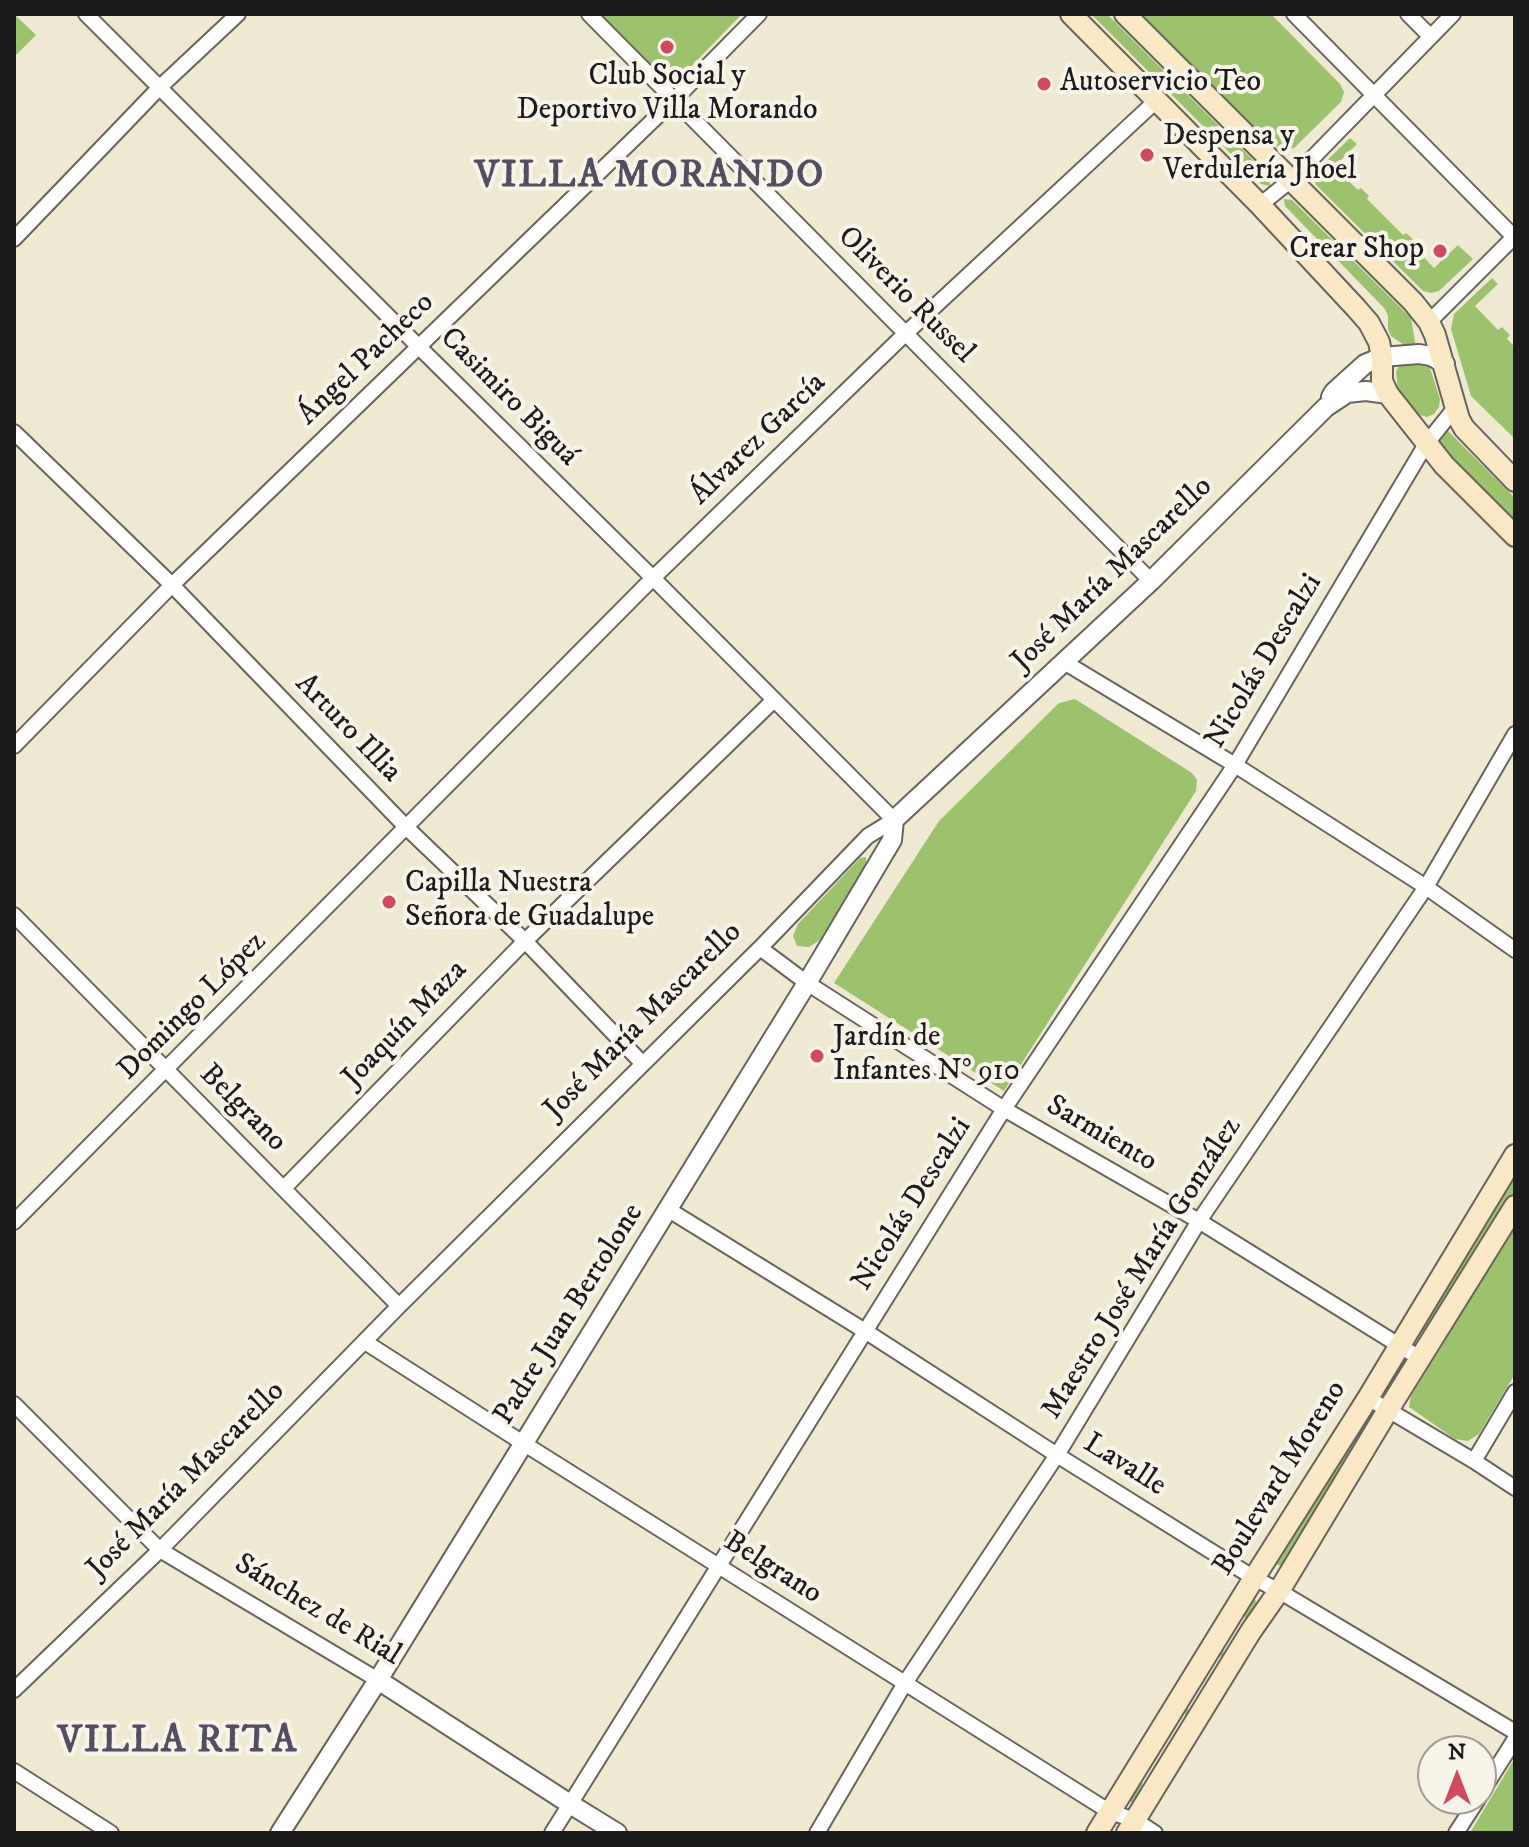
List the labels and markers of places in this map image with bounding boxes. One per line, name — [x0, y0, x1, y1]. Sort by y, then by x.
marker: Club Social y Deportivo Villa Morando — [658, 38, 676, 56]
place label: Club Social y Deportivo Villa Morando — [516, 60, 818, 130]
place label: Autoservicio Teo — [1060, 66, 1261, 102]
marker: Autoservicio Teo — [1035, 75, 1053, 93]
place label: Despensa y Verdulería Jhoel — [1163, 120, 1356, 190]
marker: Despensa y Verdulería Jhoel — [1138, 146, 1156, 164]
place label: Crear Shop — [1289, 233, 1424, 269]
marker: Crear Shop — [1431, 242, 1449, 260]
place label: Capilla Nuestra Señora de Guadalupe — [405, 867, 654, 938]
marker: Capilla Nuestra Señora de Guadalupe — [380, 893, 398, 911]
place label: Jardín de Infantes N° 910 — [833, 1021, 1020, 1092]
marker: Jardín de Infantes N° 910 — [808, 1047, 826, 1065]

